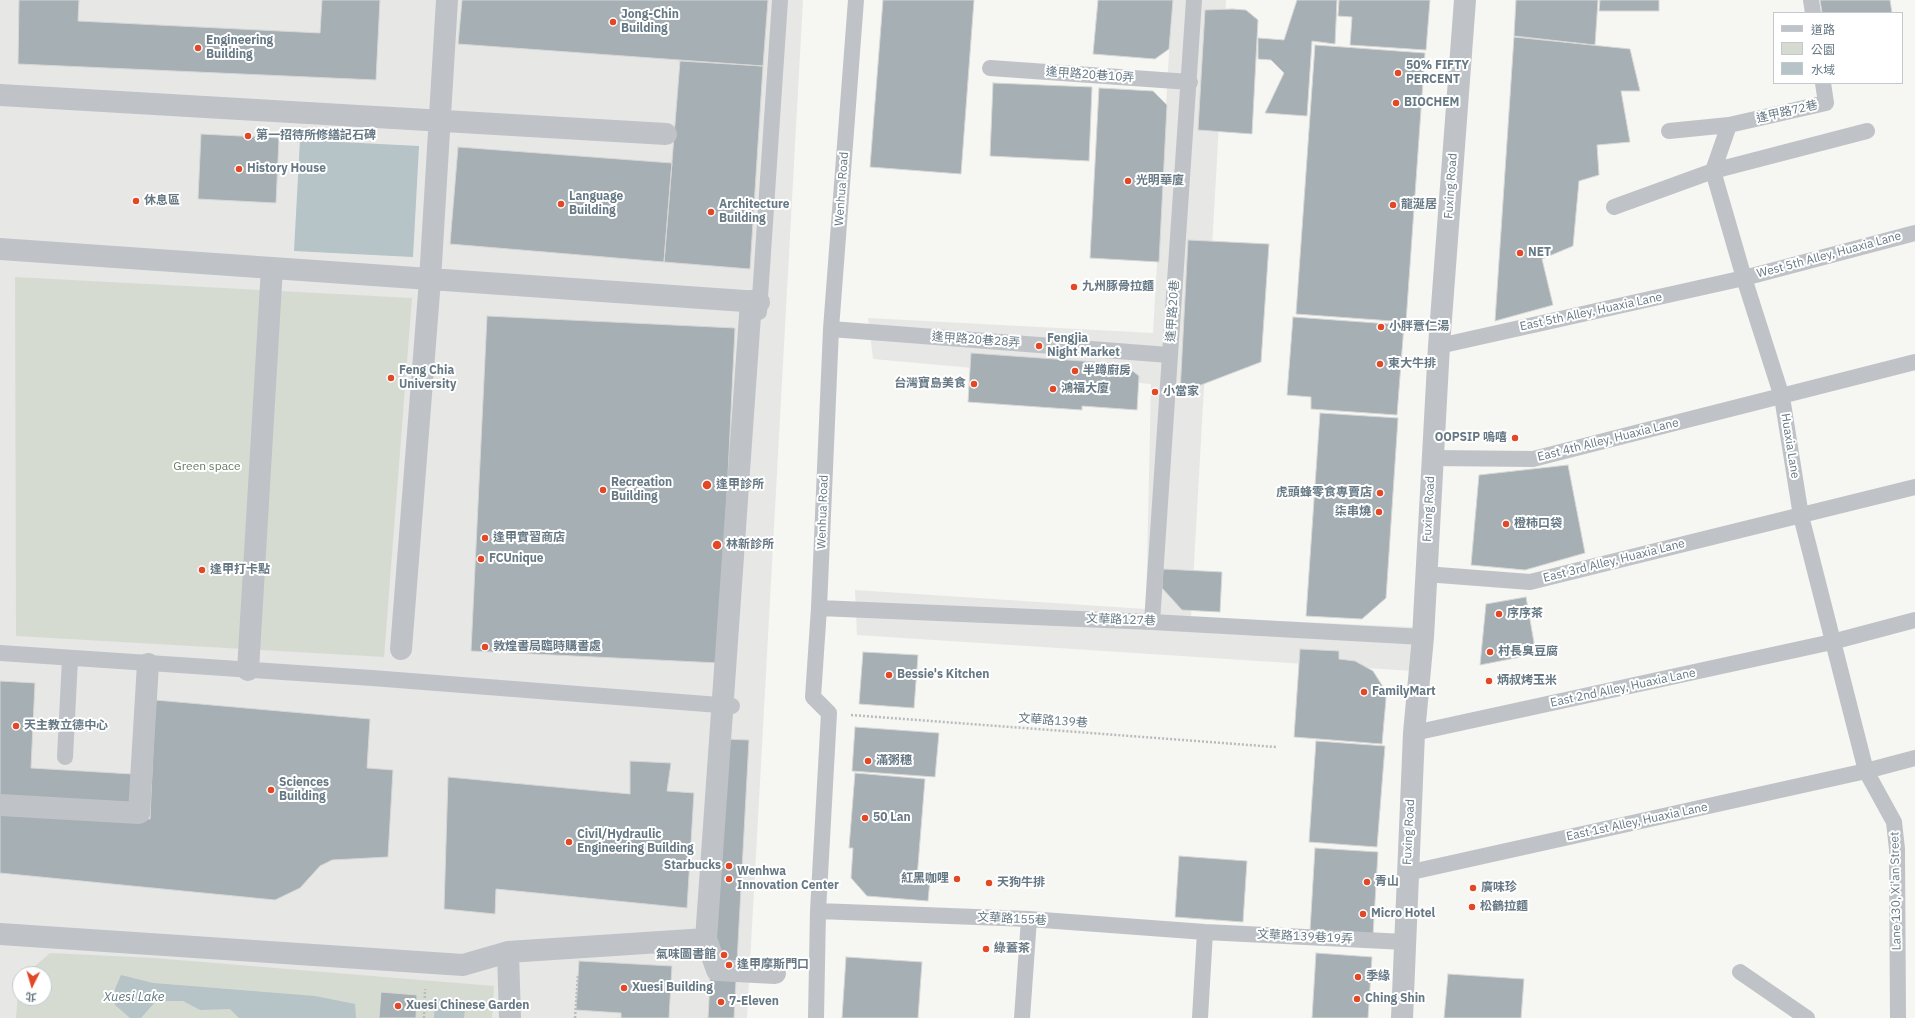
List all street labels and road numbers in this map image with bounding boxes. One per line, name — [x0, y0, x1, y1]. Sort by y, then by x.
street label: 逢甲路20巷10弄 — [1045, 65, 1135, 85]
street label: 逢甲路72巷 — [1755, 98, 1819, 126]
street label: Wenhua Road — [832, 151, 852, 227]
street label: Fuxing Road — [1442, 153, 1460, 219]
street label: West 5th Alley, Huaxia Lane — [1755, 229, 1903, 281]
street label: 逢甲路20巷 — [1164, 279, 1182, 343]
street label: East 5th Alley, Huaxia Lane — [1518, 290, 1664, 334]
street label: 逢甲路20巷28弄 — [931, 330, 1021, 350]
street label: Huaxia Lane — [1778, 412, 1802, 480]
street label: East 4th Alley, Huaxia Lane — [1536, 415, 1680, 465]
street label: Wenhua Road — [815, 475, 831, 549]
street label: Fuxing Road — [1420, 476, 1438, 542]
street label: East 3rd Alley, Huaxia Lane — [1542, 536, 1686, 586]
street label: 文華路127巷 — [1086, 612, 1156, 628]
street label: East 2nd Alley, Huaxia Lane — [1549, 666, 1697, 710]
street label: 文華路139巷 — [1018, 711, 1088, 731]
street label: Fuxing Road — [1400, 799, 1418, 865]
street label: East 1st Alley, Huaxia Lane — [1565, 800, 1709, 844]
street label: Lane 130, Xi'an Street — [1888, 832, 1904, 950]
street label: 文華路155巷 — [977, 910, 1047, 928]
street label: 文華路139巷19弄 — [1257, 927, 1353, 947]

